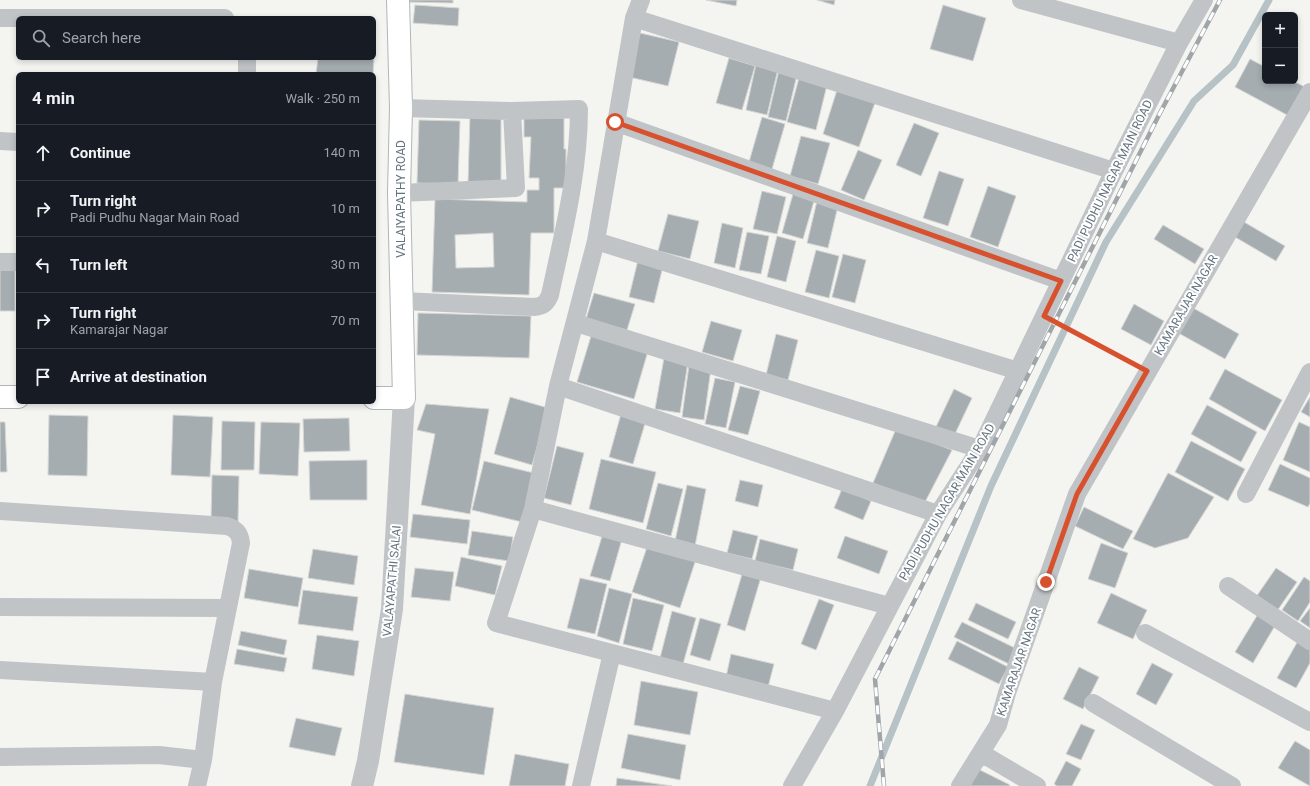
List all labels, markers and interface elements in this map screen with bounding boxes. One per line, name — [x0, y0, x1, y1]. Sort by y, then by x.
map controls — [1262, 12, 1298, 84]
button: + — [1262, 12, 1298, 48]
search box — [16, 16, 376, 60]
icon: search — [30, 27, 52, 49]
text: Search here — [62, 29, 141, 47]
button: − — [1262, 48, 1298, 84]
text: 4 min — [32, 88, 75, 108]
text: Walk · 250 m — [285, 91, 360, 106]
street label: PADI PUDHU NAGAR MAIN ROAD — [1065, 98, 1155, 264]
route start — [606, 113, 624, 131]
street label: VALAIYAPATHY ROAD — [394, 140, 408, 258]
icon: ahead — [32, 142, 54, 164]
text: Continue — [70, 144, 131, 162]
text: 140 m — [323, 145, 360, 160]
text: Turn right — [70, 192, 136, 210]
icon: right — [32, 198, 54, 220]
text: 10 m — [331, 201, 360, 216]
text: Padi Pudhu Nagar Main Road — [70, 210, 239, 225]
street label: KAMARAJAR NAGAR — [1152, 252, 1221, 358]
icon: left — [32, 254, 54, 276]
text: Turn left — [70, 256, 127, 274]
text: 30 m — [331, 257, 360, 272]
text: Turn right — [70, 304, 136, 322]
icon: right — [32, 310, 54, 332]
text: 70 m — [331, 313, 360, 328]
text: Kamarajar Nagar — [70, 322, 168, 337]
icon: arrive — [32, 366, 54, 388]
text: Arrive at destination — [70, 368, 207, 386]
street label: PADI PUDHU NAGAR MAIN ROAD — [896, 421, 998, 583]
street label: VALAYAPATHI SALAI — [380, 525, 404, 637]
route end — [1037, 573, 1055, 591]
street label: KAMARAJAR NAGAR — [994, 605, 1044, 718]

